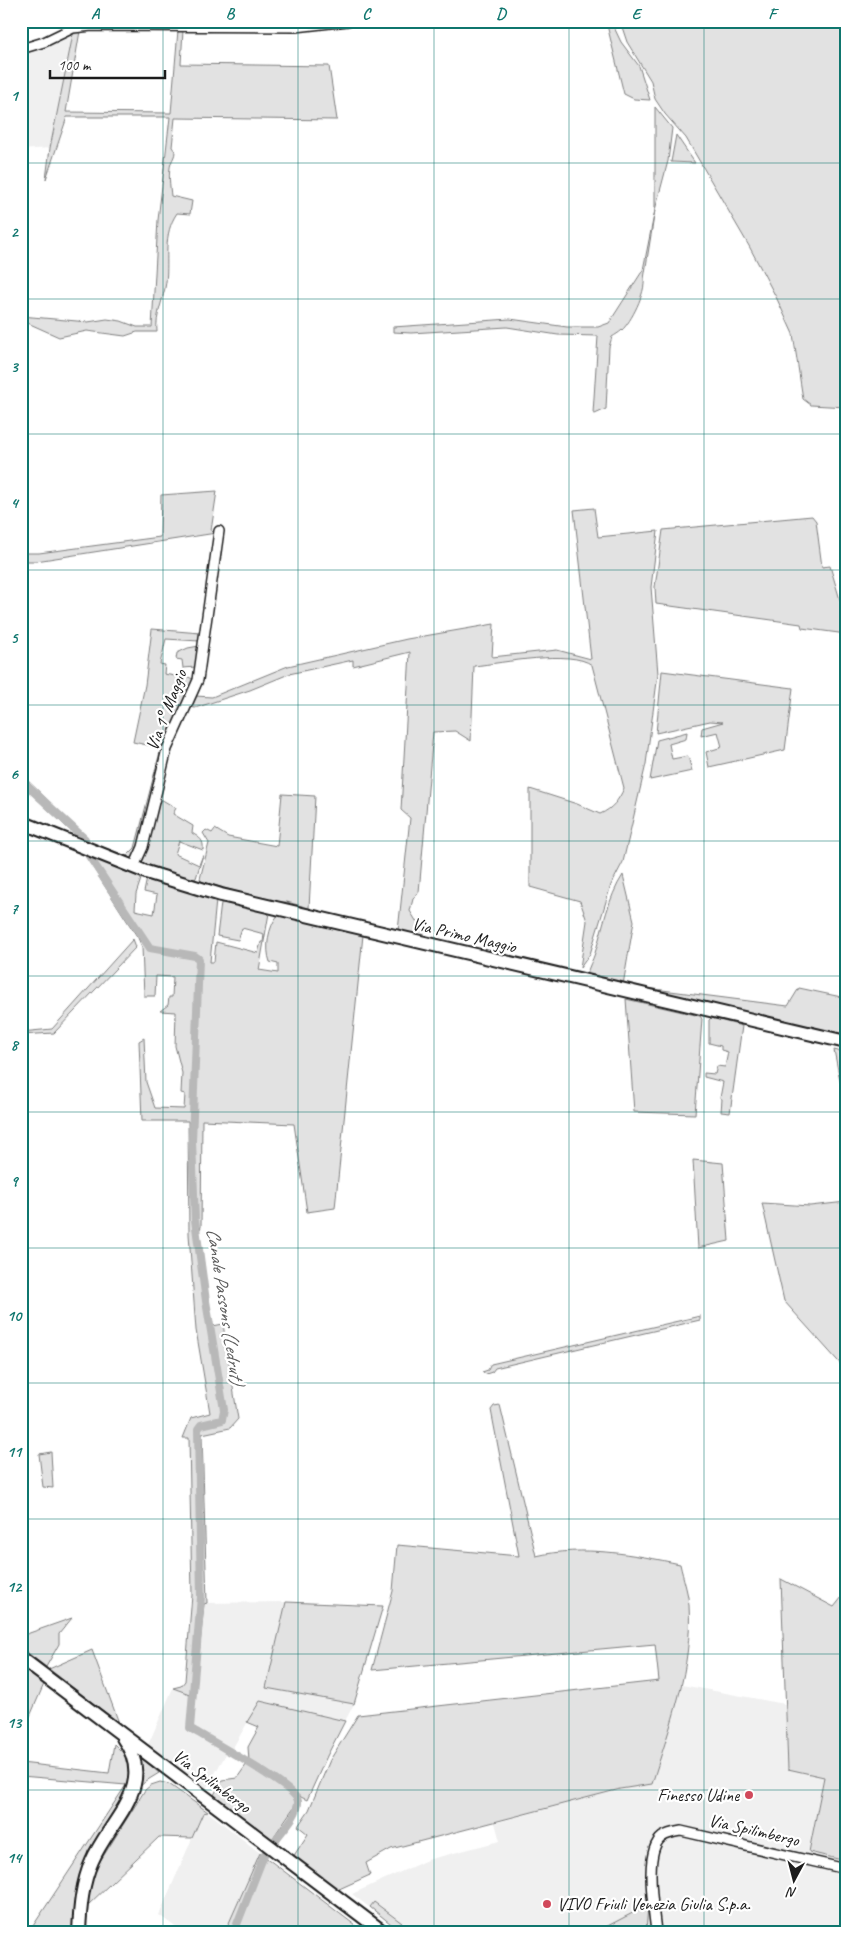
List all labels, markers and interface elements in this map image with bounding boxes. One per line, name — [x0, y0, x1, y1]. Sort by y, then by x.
text: A — [91, 4, 101, 24]
text: B — [226, 4, 236, 24]
text: C — [362, 4, 372, 24]
text: D — [496, 4, 507, 24]
text: E — [632, 4, 643, 24]
text: F — [768, 4, 779, 24]
scale bar — [50, 48, 165, 80]
text: 100 m — [58, 56, 92, 75]
text: 1 — [10, 86, 19, 106]
text: 2 — [10, 222, 19, 242]
text: 3 — [10, 357, 19, 377]
text: 4 — [10, 493, 19, 513]
text: 5 — [11, 628, 20, 648]
street label: Via 1° Maggio — [141, 665, 192, 753]
text: 6 — [10, 764, 19, 784]
text: 7 — [10, 899, 19, 919]
street label: Via Primo Maggio — [410, 912, 520, 958]
text: 8 — [10, 1035, 19, 1055]
text: 9 — [10, 1171, 19, 1191]
water label: Canale Passons (Ledrut) — [201, 1226, 250, 1390]
text: 10 — [7, 1306, 23, 1326]
text: 11 — [7, 1442, 23, 1462]
text: 12 — [7, 1577, 23, 1597]
text: 13 — [7, 1713, 23, 1733]
street label: Via Spilimbergo — [169, 1745, 257, 1818]
place label: Finesso Udine — [657, 1784, 740, 1806]
marker: Finesso Udine — [743, 1789, 755, 1801]
street label: Via Spilimbergo — [707, 1809, 803, 1851]
text: 14 — [7, 1848, 23, 1868]
north arrow — [770, 1856, 820, 1906]
text: N — [785, 1883, 798, 1901]
place label: VIVO Friuli Venezia Giulia S.p.a. — [557, 1893, 751, 1915]
marker: VIVO Friuli Venezia Giulia S.p.a. — [541, 1898, 553, 1910]

